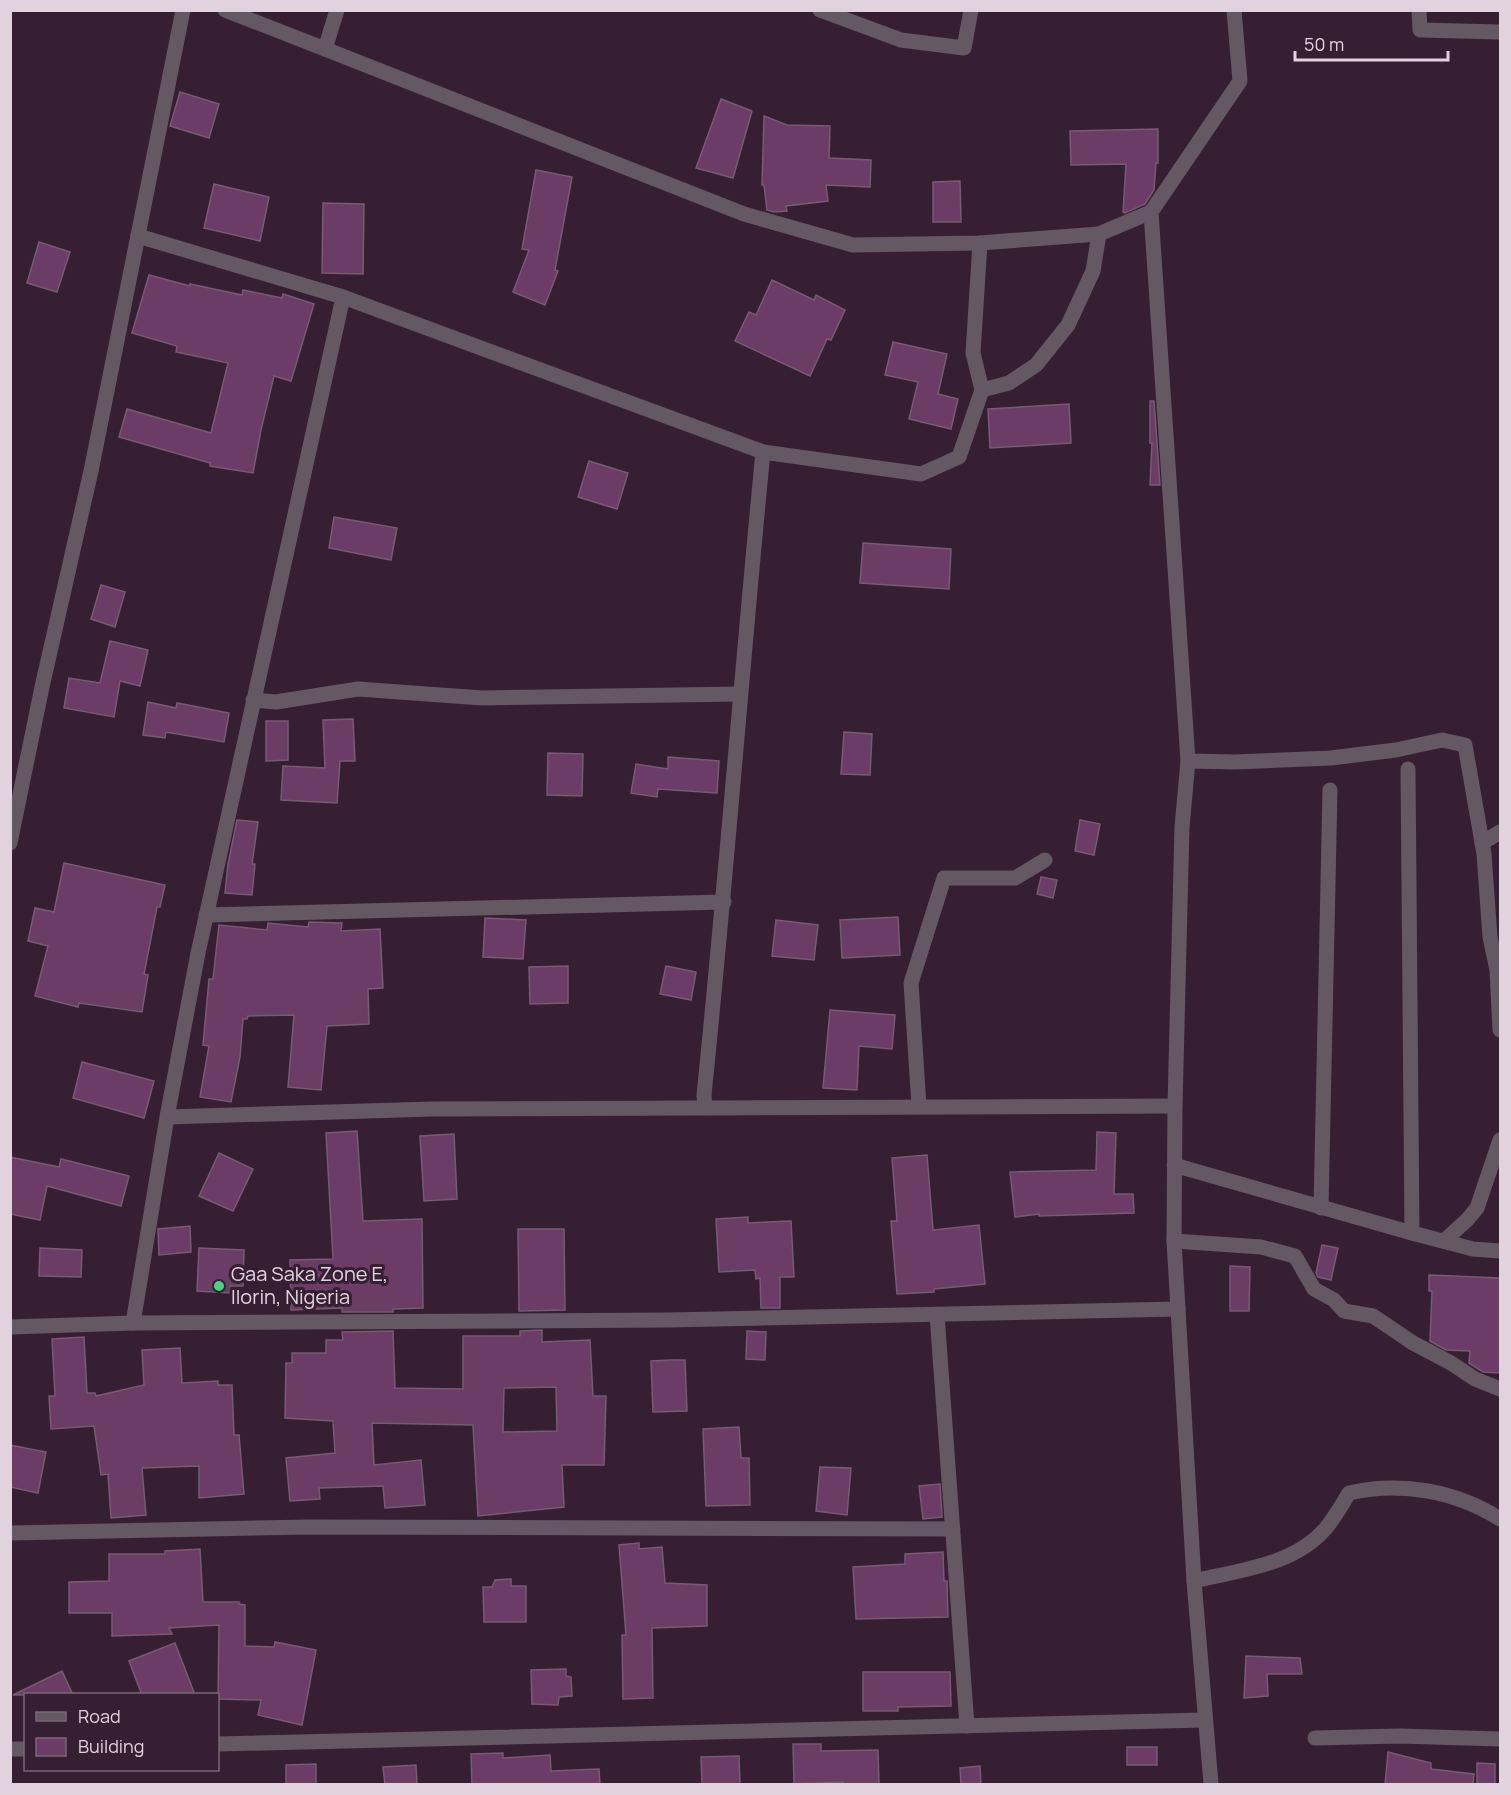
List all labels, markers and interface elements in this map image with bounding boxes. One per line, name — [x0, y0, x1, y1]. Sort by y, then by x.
scale bar — [1295, 24, 1448, 62]
text: 50 m — [1304, 32, 1344, 56]
place label: Gaa Saka Zone E, Ilorin, Nigeria — [231, 1260, 388, 1310]
marker: Gaa Saka Zone E, Ilorin, Nigeria — [212, 1279, 226, 1293]
legend — [24, 1693, 219, 1771]
text: Road — [78, 1704, 121, 1728]
text: Building — [78, 1734, 144, 1758]

